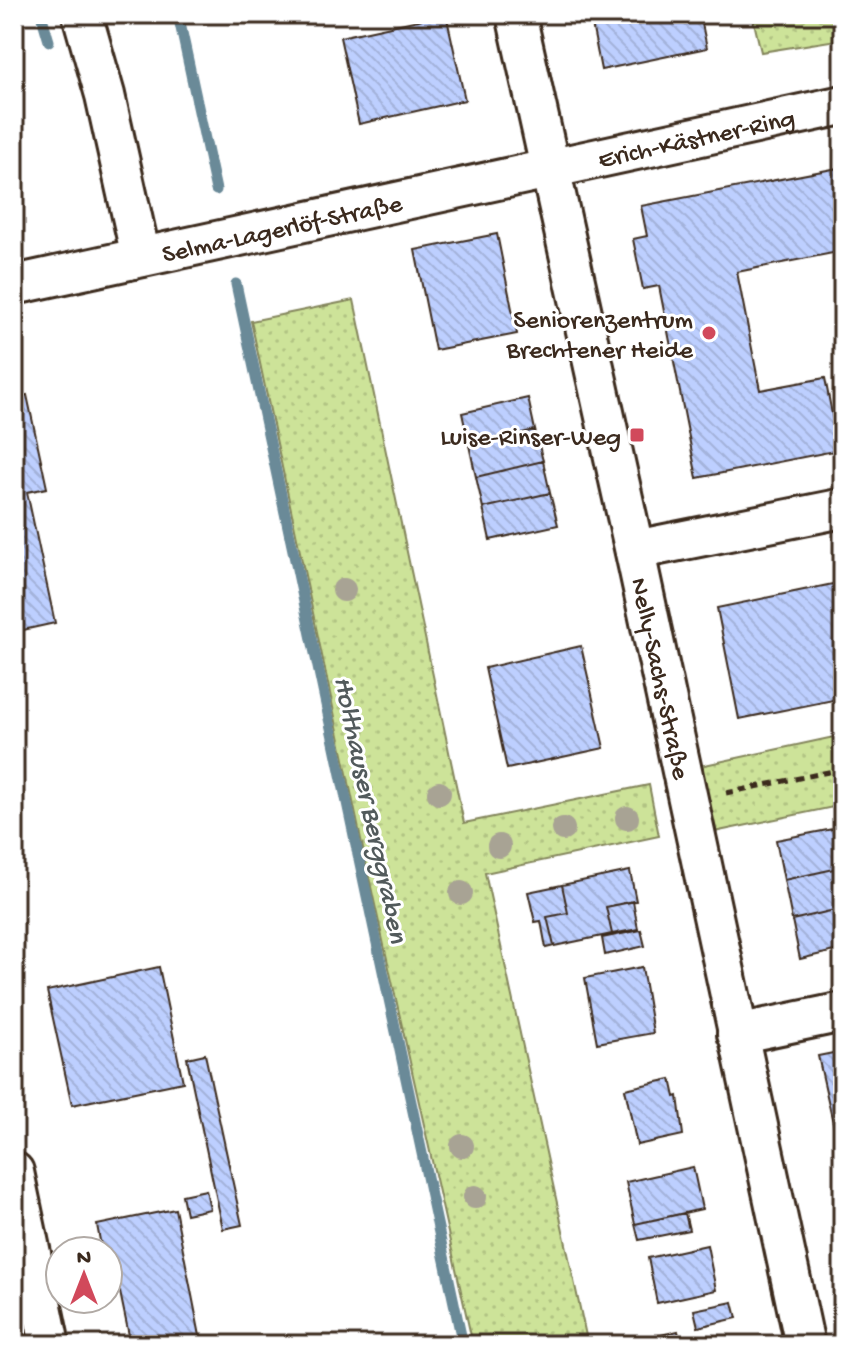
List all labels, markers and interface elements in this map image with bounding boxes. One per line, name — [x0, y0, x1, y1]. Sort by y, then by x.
street label: Erich-Kästner-Ring — [596, 105, 798, 178]
street label: Selma-Lagerlöf-Straße — [160, 190, 406, 272]
place label: Seniorenzentrum Brechtener Heide — [506, 307, 694, 368]
marker: Seniorenzentrum Brechtener Heide — [700, 324, 718, 342]
place label: Luise-Rinser-Weg — [440, 424, 621, 455]
marker: Luise-Rinser-Weg — [628, 426, 646, 444]
street label: Nelly-Sachs-Straße — [621, 575, 694, 783]
water label: Holthauser Berggraben — [324, 674, 413, 947]
north arrow — [44, 1235, 124, 1315]
text: N — [77, 1246, 91, 1272]

